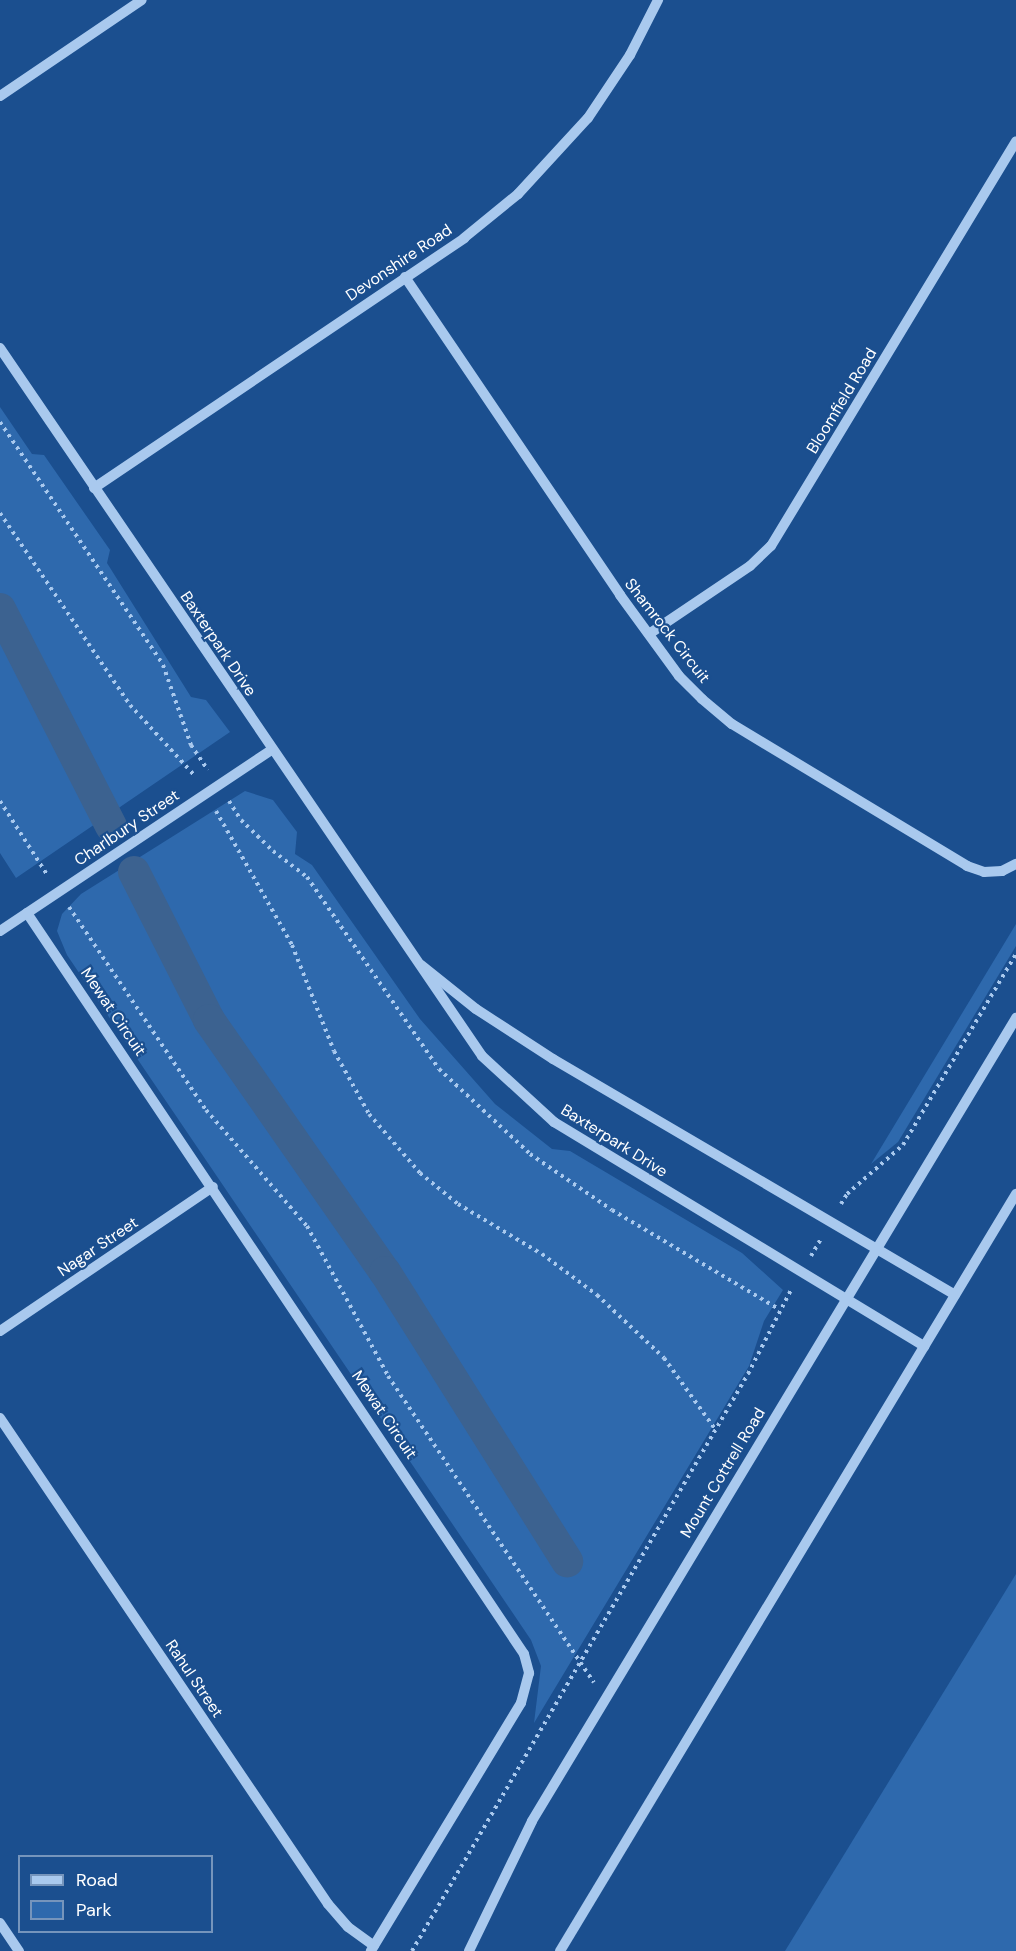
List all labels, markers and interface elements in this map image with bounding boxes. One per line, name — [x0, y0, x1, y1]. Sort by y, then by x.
street label: Devonshire Road — [342, 220, 456, 306]
street label: Bloomfield Road — [803, 345, 881, 457]
street label: Shamrock Circuit — [620, 575, 714, 687]
street label: Baxterpark Drive — [176, 588, 260, 700]
street label: Charlbury Street — [71, 786, 183, 870]
street label: Mewat Circuit — [76, 964, 150, 1060]
street label: Baxterpark Drive — [557, 1100, 671, 1182]
street label: Nagar Street — [54, 1213, 142, 1281]
street label: Mewat Circuit — [347, 1367, 421, 1463]
street label: Mount Cottrell Road — [677, 1404, 769, 1542]
street label: Rahul Street — [161, 1637, 227, 1721]
legend — [18, 1855, 213, 1933]
text: Road — [76, 1868, 118, 1892]
text: Park — [76, 1898, 112, 1922]

